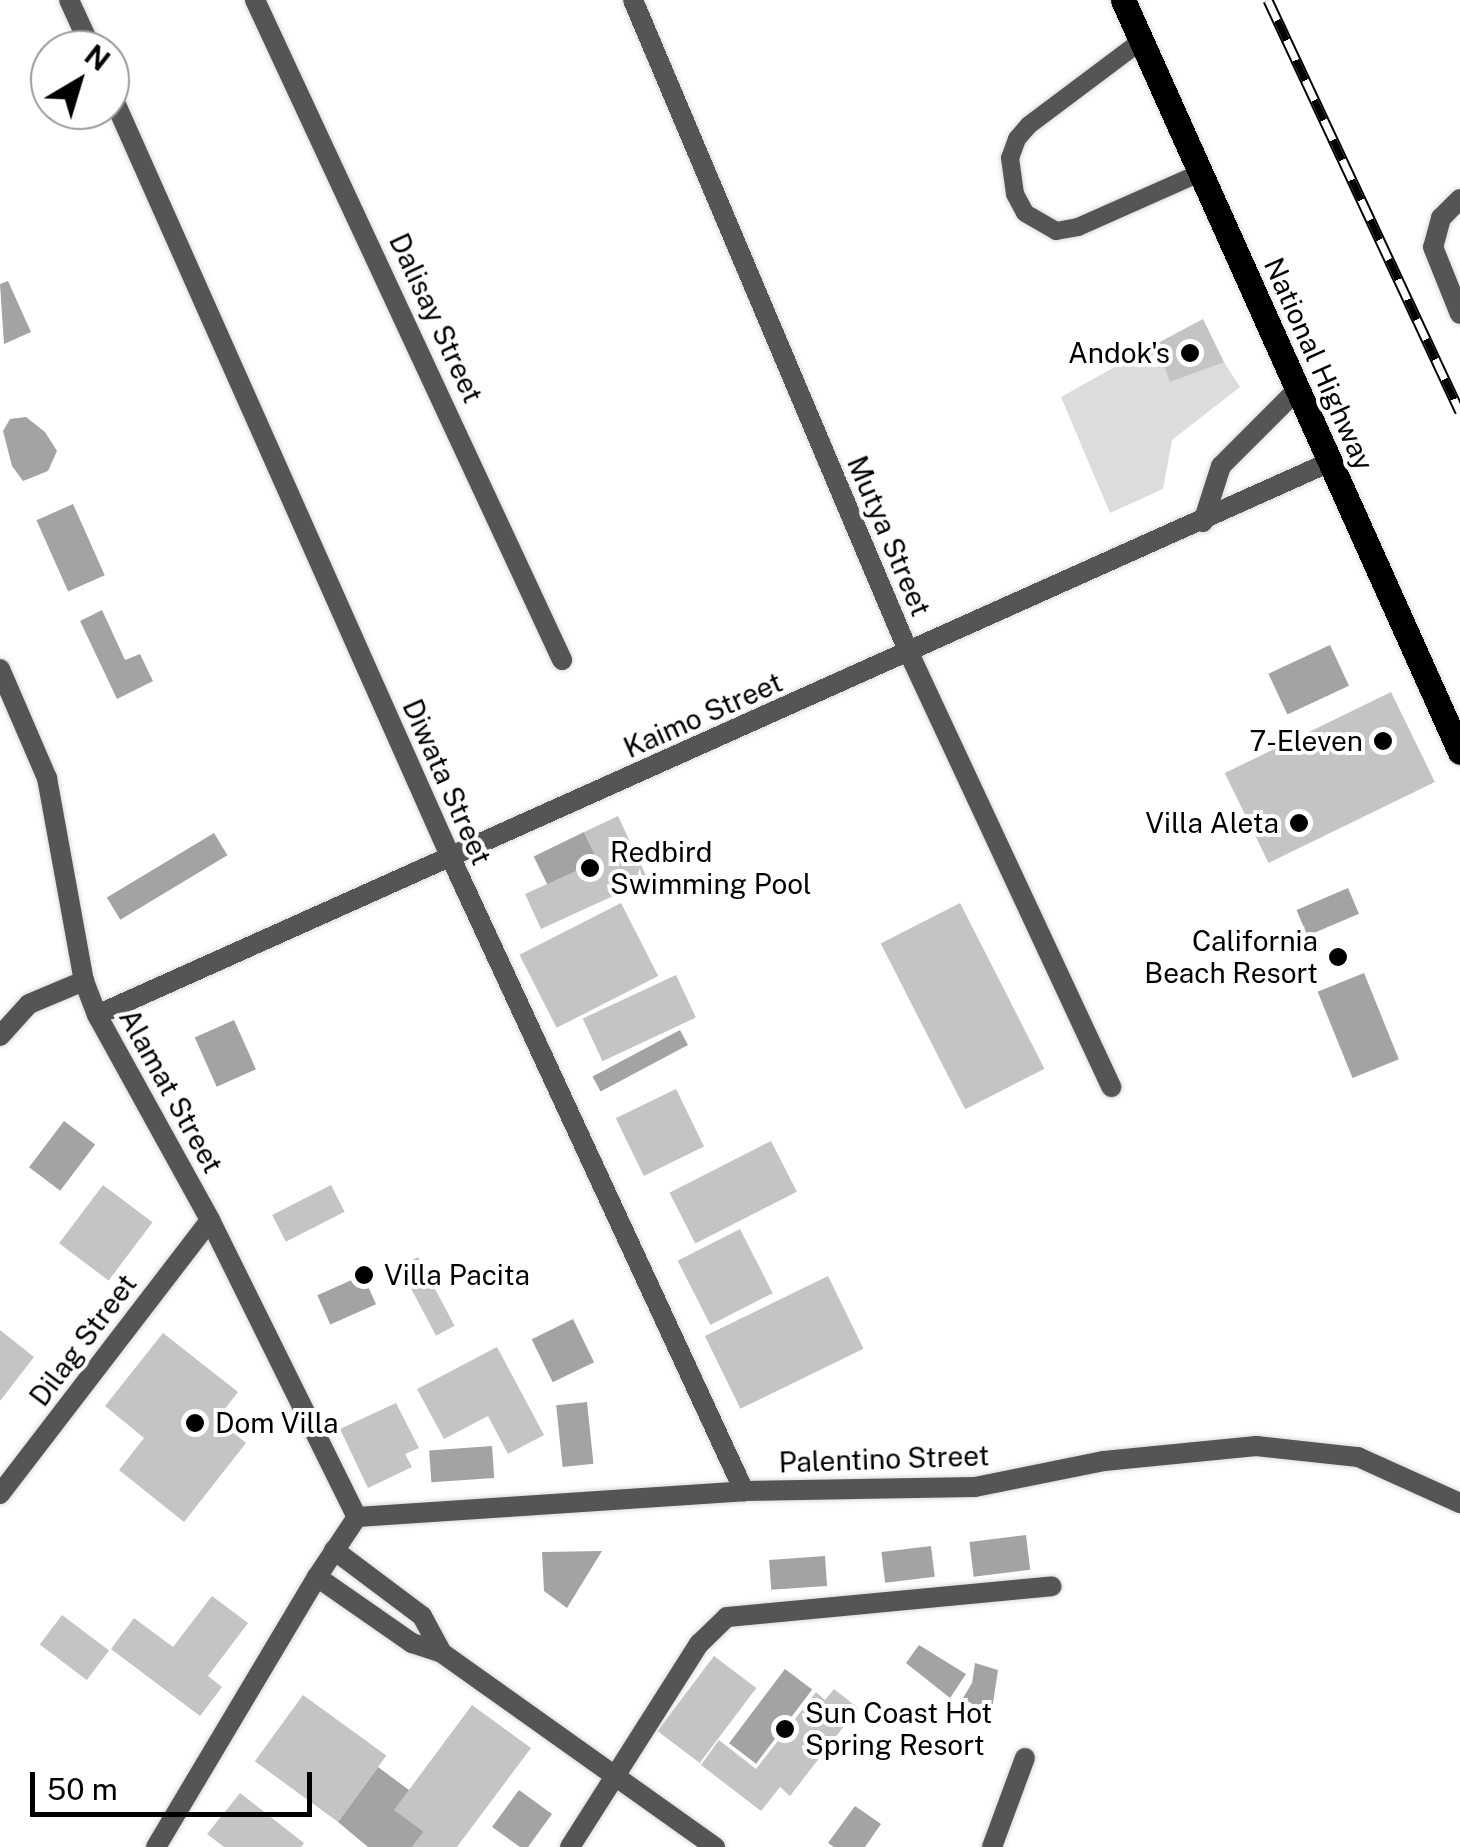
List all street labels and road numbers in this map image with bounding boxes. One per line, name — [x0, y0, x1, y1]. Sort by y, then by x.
street label: Dalisay Street — [382, 228, 490, 408]
street label: National Highway — [1257, 252, 1381, 476]
street label: Mutya Street — [840, 451, 938, 621]
street label: Kaimo Street — [618, 665, 788, 765]
street label: Diwata Street — [396, 694, 498, 870]
street label: Alamat Street — [112, 1003, 230, 1179]
street label: Dilag Street — [23, 1267, 143, 1413]
street label: Palentino Street — [778, 1439, 990, 1479]

